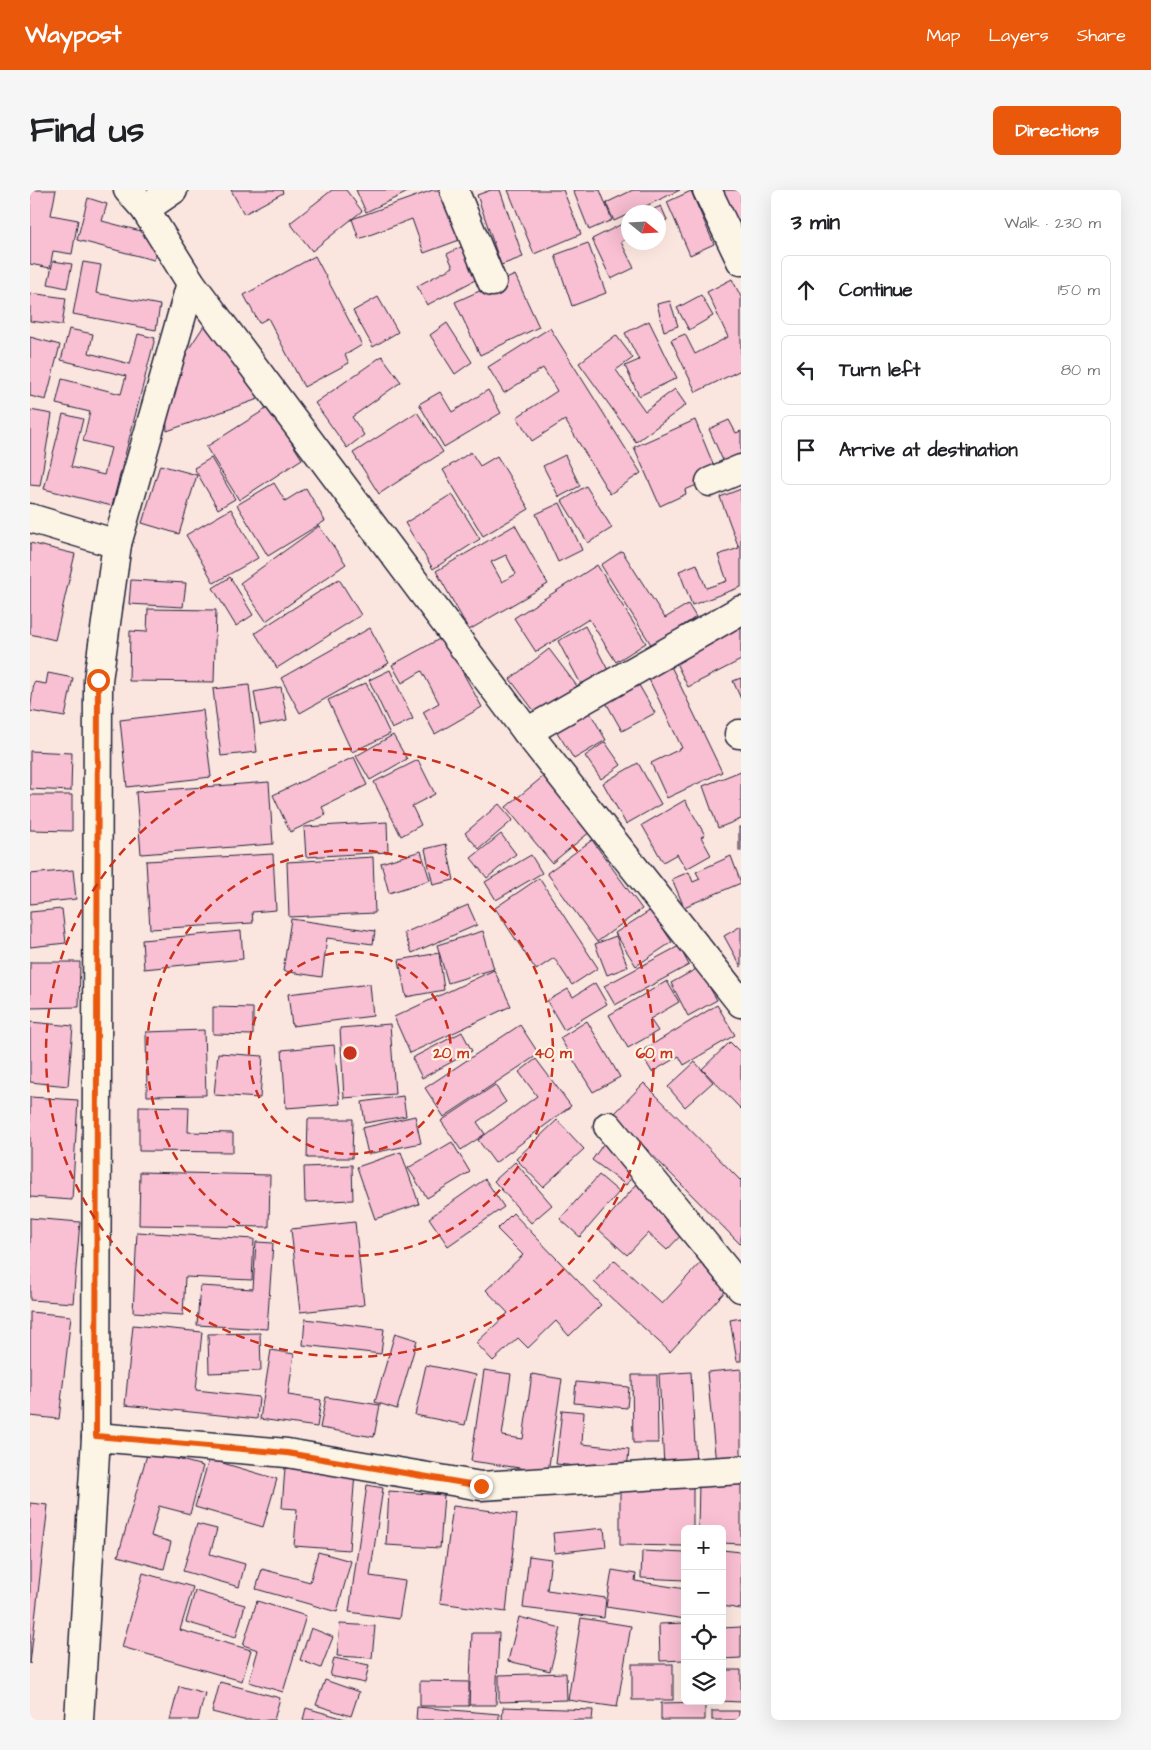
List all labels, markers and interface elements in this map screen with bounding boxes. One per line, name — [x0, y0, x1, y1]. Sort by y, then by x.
text: Waypost — [25, 18, 122, 52]
text: Map — [926, 23, 960, 48]
text: Layers — [988, 23, 1049, 48]
text: Share — [1077, 23, 1126, 48]
text: Find us — [30, 106, 144, 155]
button: Directions — [993, 106, 1121, 155]
north arrow — [621, 205, 666, 250]
text: 3 min — [791, 208, 840, 237]
text: Walk · 230 m — [1004, 212, 1101, 234]
icon: ahead — [792, 276, 820, 304]
text: Continue — [839, 277, 913, 304]
text: 150 m — [1058, 279, 1100, 301]
icon: left — [792, 356, 820, 384]
text: Turn left — [839, 357, 920, 384]
text: 80 m — [1061, 359, 1100, 381]
icon: arrive — [792, 436, 820, 464]
text: Arrive at destination — [839, 437, 1018, 464]
route start — [87, 669, 110, 692]
text: 20 m — [432, 1043, 469, 1064]
text: 40 m — [534, 1043, 572, 1064]
text: 60 m — [636, 1043, 673, 1064]
centre of rings — [341, 1044, 359, 1062]
route end — [470, 1475, 493, 1498]
map controls — [681, 1525, 726, 1705]
button: + — [681, 1525, 726, 1570]
button: − — [681, 1570, 726, 1615]
button: locate — [681, 1615, 726, 1660]
button: layers — [681, 1660, 726, 1705]

